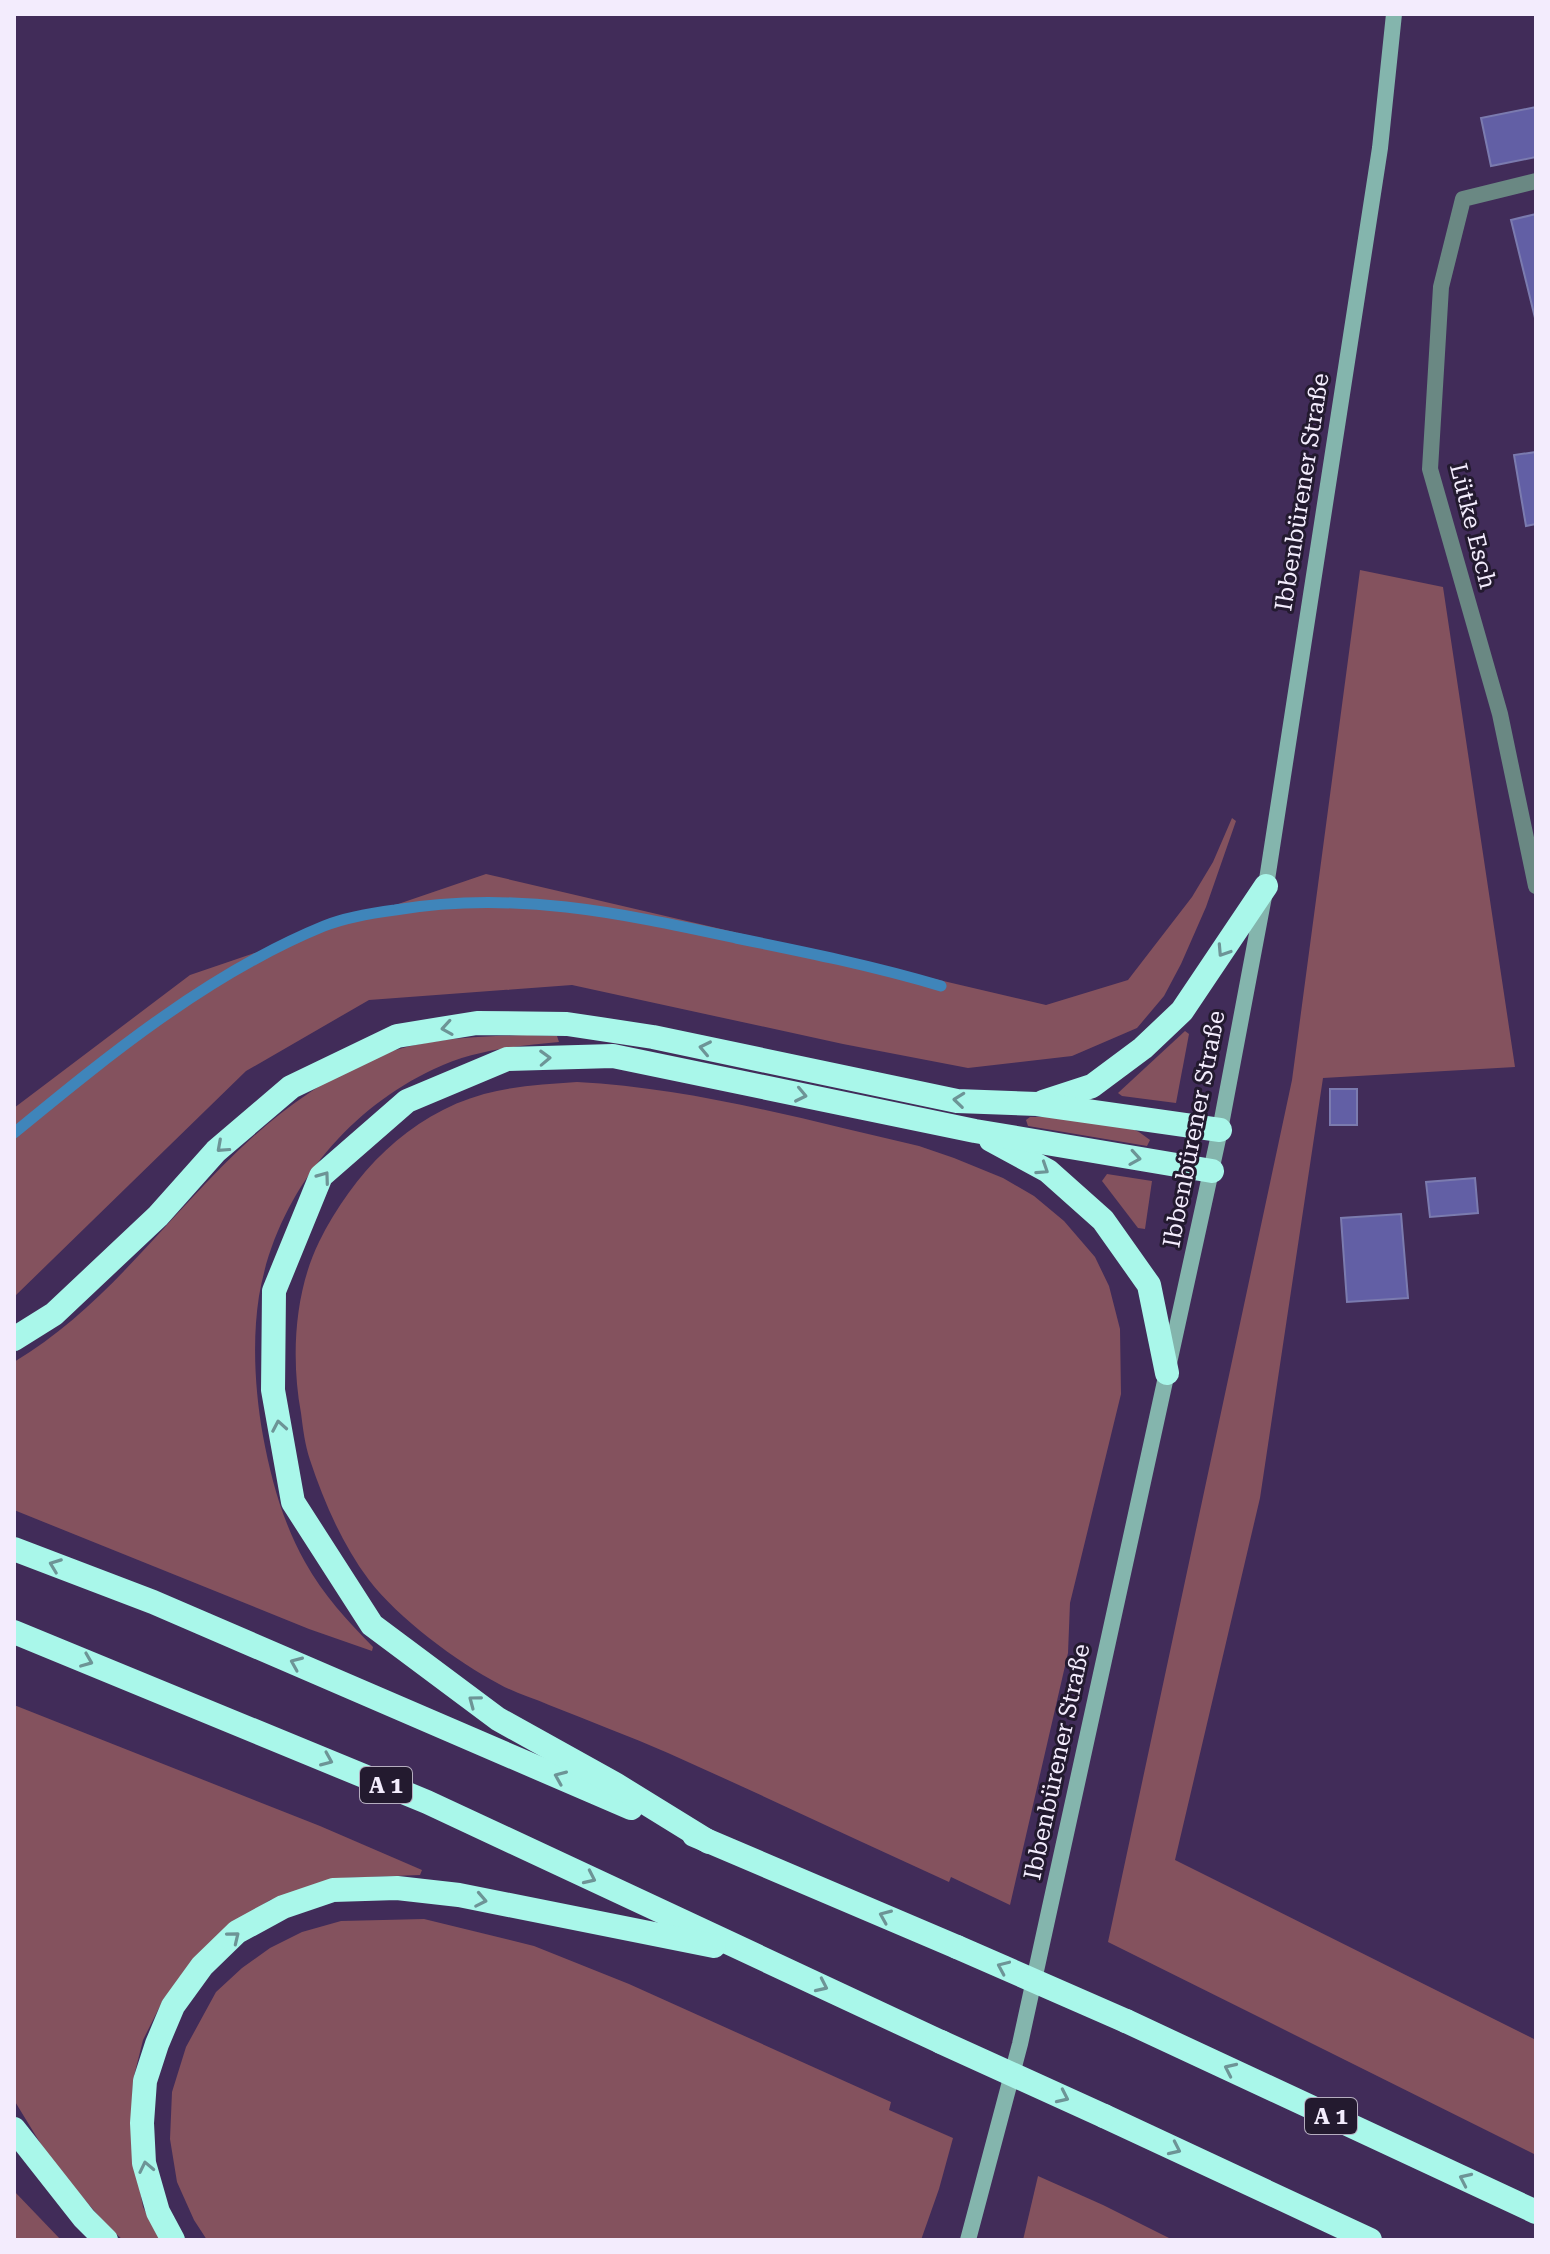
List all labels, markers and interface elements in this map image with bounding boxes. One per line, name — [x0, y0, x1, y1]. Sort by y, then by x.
street label: Ibbenbürener Straße — [1269, 371, 1335, 613]
street label: Lütke Esch — [1444, 460, 1502, 592]
one-way arrow — [1217, 942, 1232, 956]
street label: Ibbenbürener Straße — [1157, 1008, 1231, 1250]
one-way arrow — [440, 1019, 454, 1036]
one-way arrow — [698, 1040, 712, 1057]
one-way arrow — [539, 1049, 552, 1066]
one-way arrow — [794, 1086, 807, 1103]
one-way arrow — [952, 1092, 965, 1109]
one-way arrow — [216, 1137, 231, 1151]
one-way arrow — [1128, 1149, 1141, 1166]
one-way arrow — [1034, 1160, 1048, 1175]
one-way arrow — [314, 1171, 329, 1186]
one-way arrow — [272, 1419, 289, 1432]
one-way arrow — [49, 1558, 63, 1575]
street label: Ibbenbürener Straße — [1018, 1641, 1096, 1883]
one-way arrow — [79, 1651, 93, 1667]
one-way arrow — [289, 1657, 304, 1673]
one-way arrow — [468, 1697, 482, 1711]
one-way arrow — [319, 1751, 333, 1767]
road number: A 1 — [360, 1767, 412, 1803]
one-way arrow — [554, 1771, 568, 1787]
one-way arrow — [581, 1868, 596, 1884]
one-way arrow — [475, 1890, 488, 1907]
one-way arrow — [879, 1910, 893, 1926]
one-way arrow — [225, 1932, 239, 1947]
one-way arrow — [997, 1961, 1011, 1977]
one-way arrow — [814, 1976, 829, 1992]
one-way arrow — [1223, 2063, 1238, 2079]
one-way arrow — [1055, 2087, 1069, 2103]
road number: A 1 — [1305, 2098, 1357, 2134]
one-way arrow — [1167, 2139, 1181, 2155]
one-way arrow — [138, 2161, 155, 2175]
one-way arrow — [1459, 2173, 1474, 2189]

